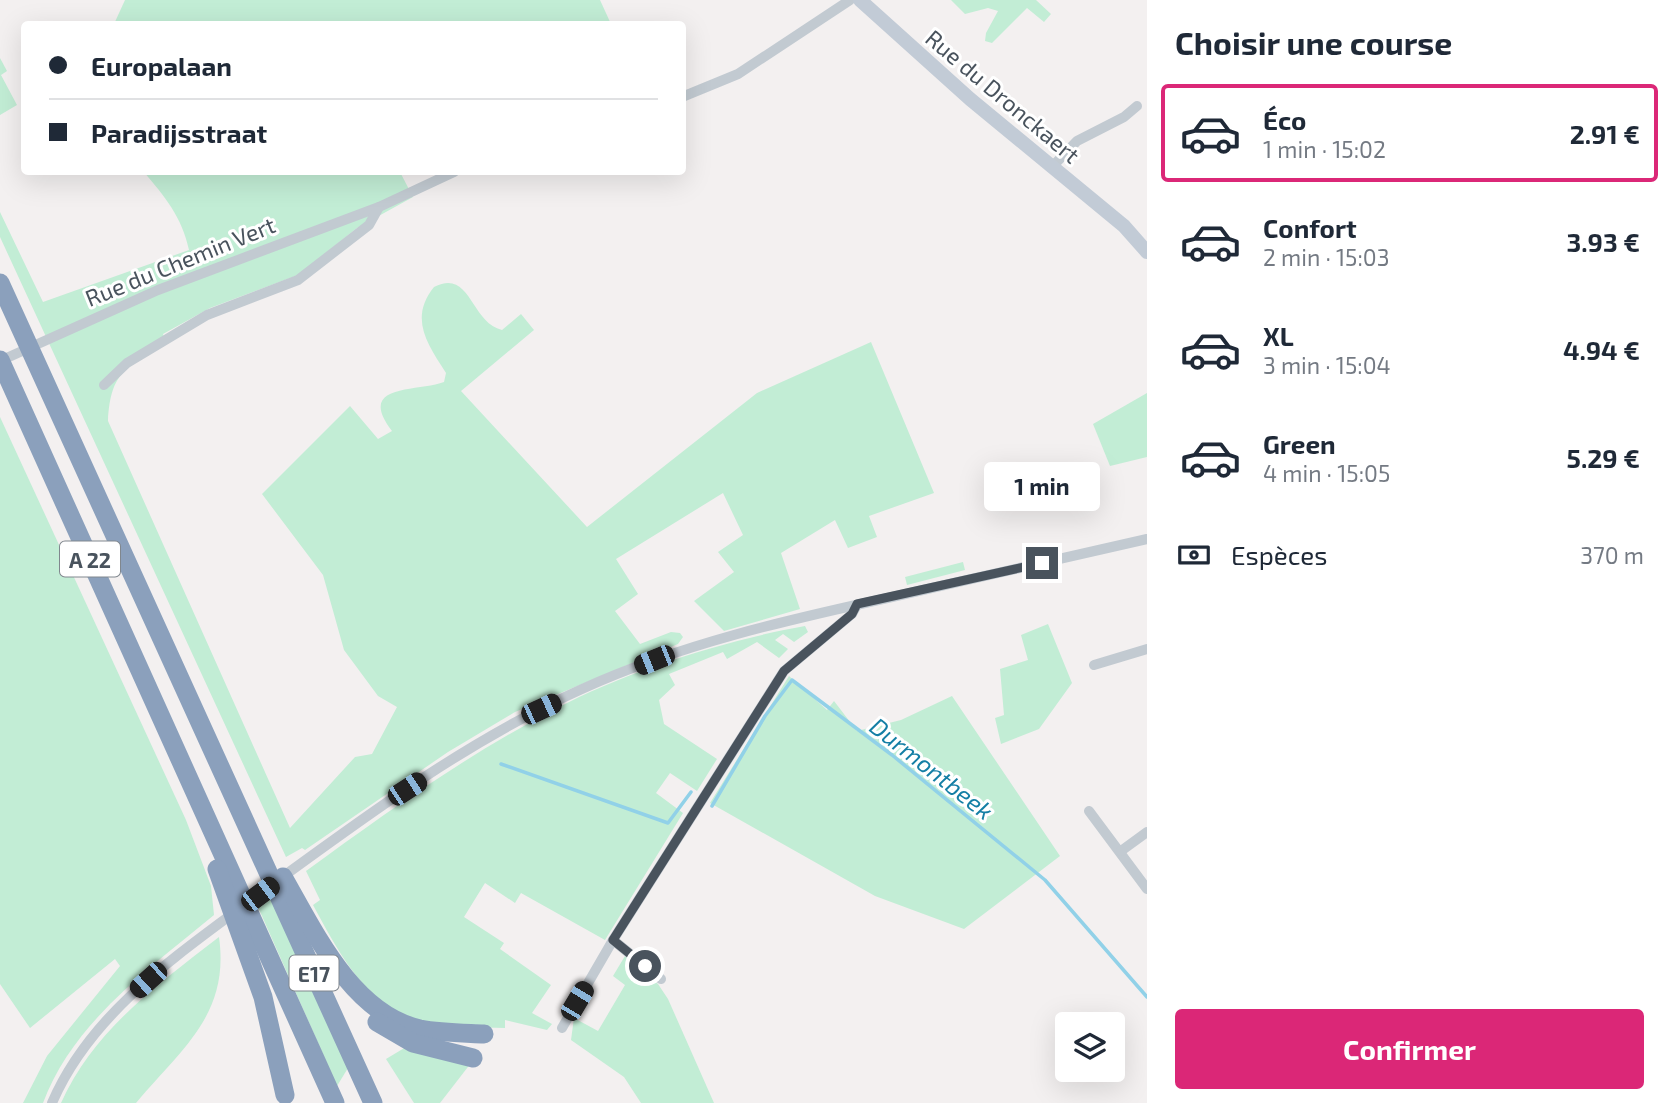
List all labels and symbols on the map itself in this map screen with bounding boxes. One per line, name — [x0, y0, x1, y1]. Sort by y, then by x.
street label: Rue du Dronckaert — [920, 23, 1086, 169]
street label: Rue du Chemin Vert — [81, 210, 279, 312]
callout: 1 min — [984, 462, 1100, 510]
road number: A 22 — [60, 542, 120, 576]
route end — [1026, 547, 1058, 579]
car — [631, 642, 678, 678]
car — [518, 691, 565, 727]
water label: Durmontbeek — [865, 711, 999, 825]
car — [384, 769, 431, 809]
car — [237, 873, 284, 915]
route start — [629, 950, 661, 982]
road number: E17 — [290, 956, 338, 990]
car — [126, 958, 171, 1002]
car — [558, 978, 597, 1024]

